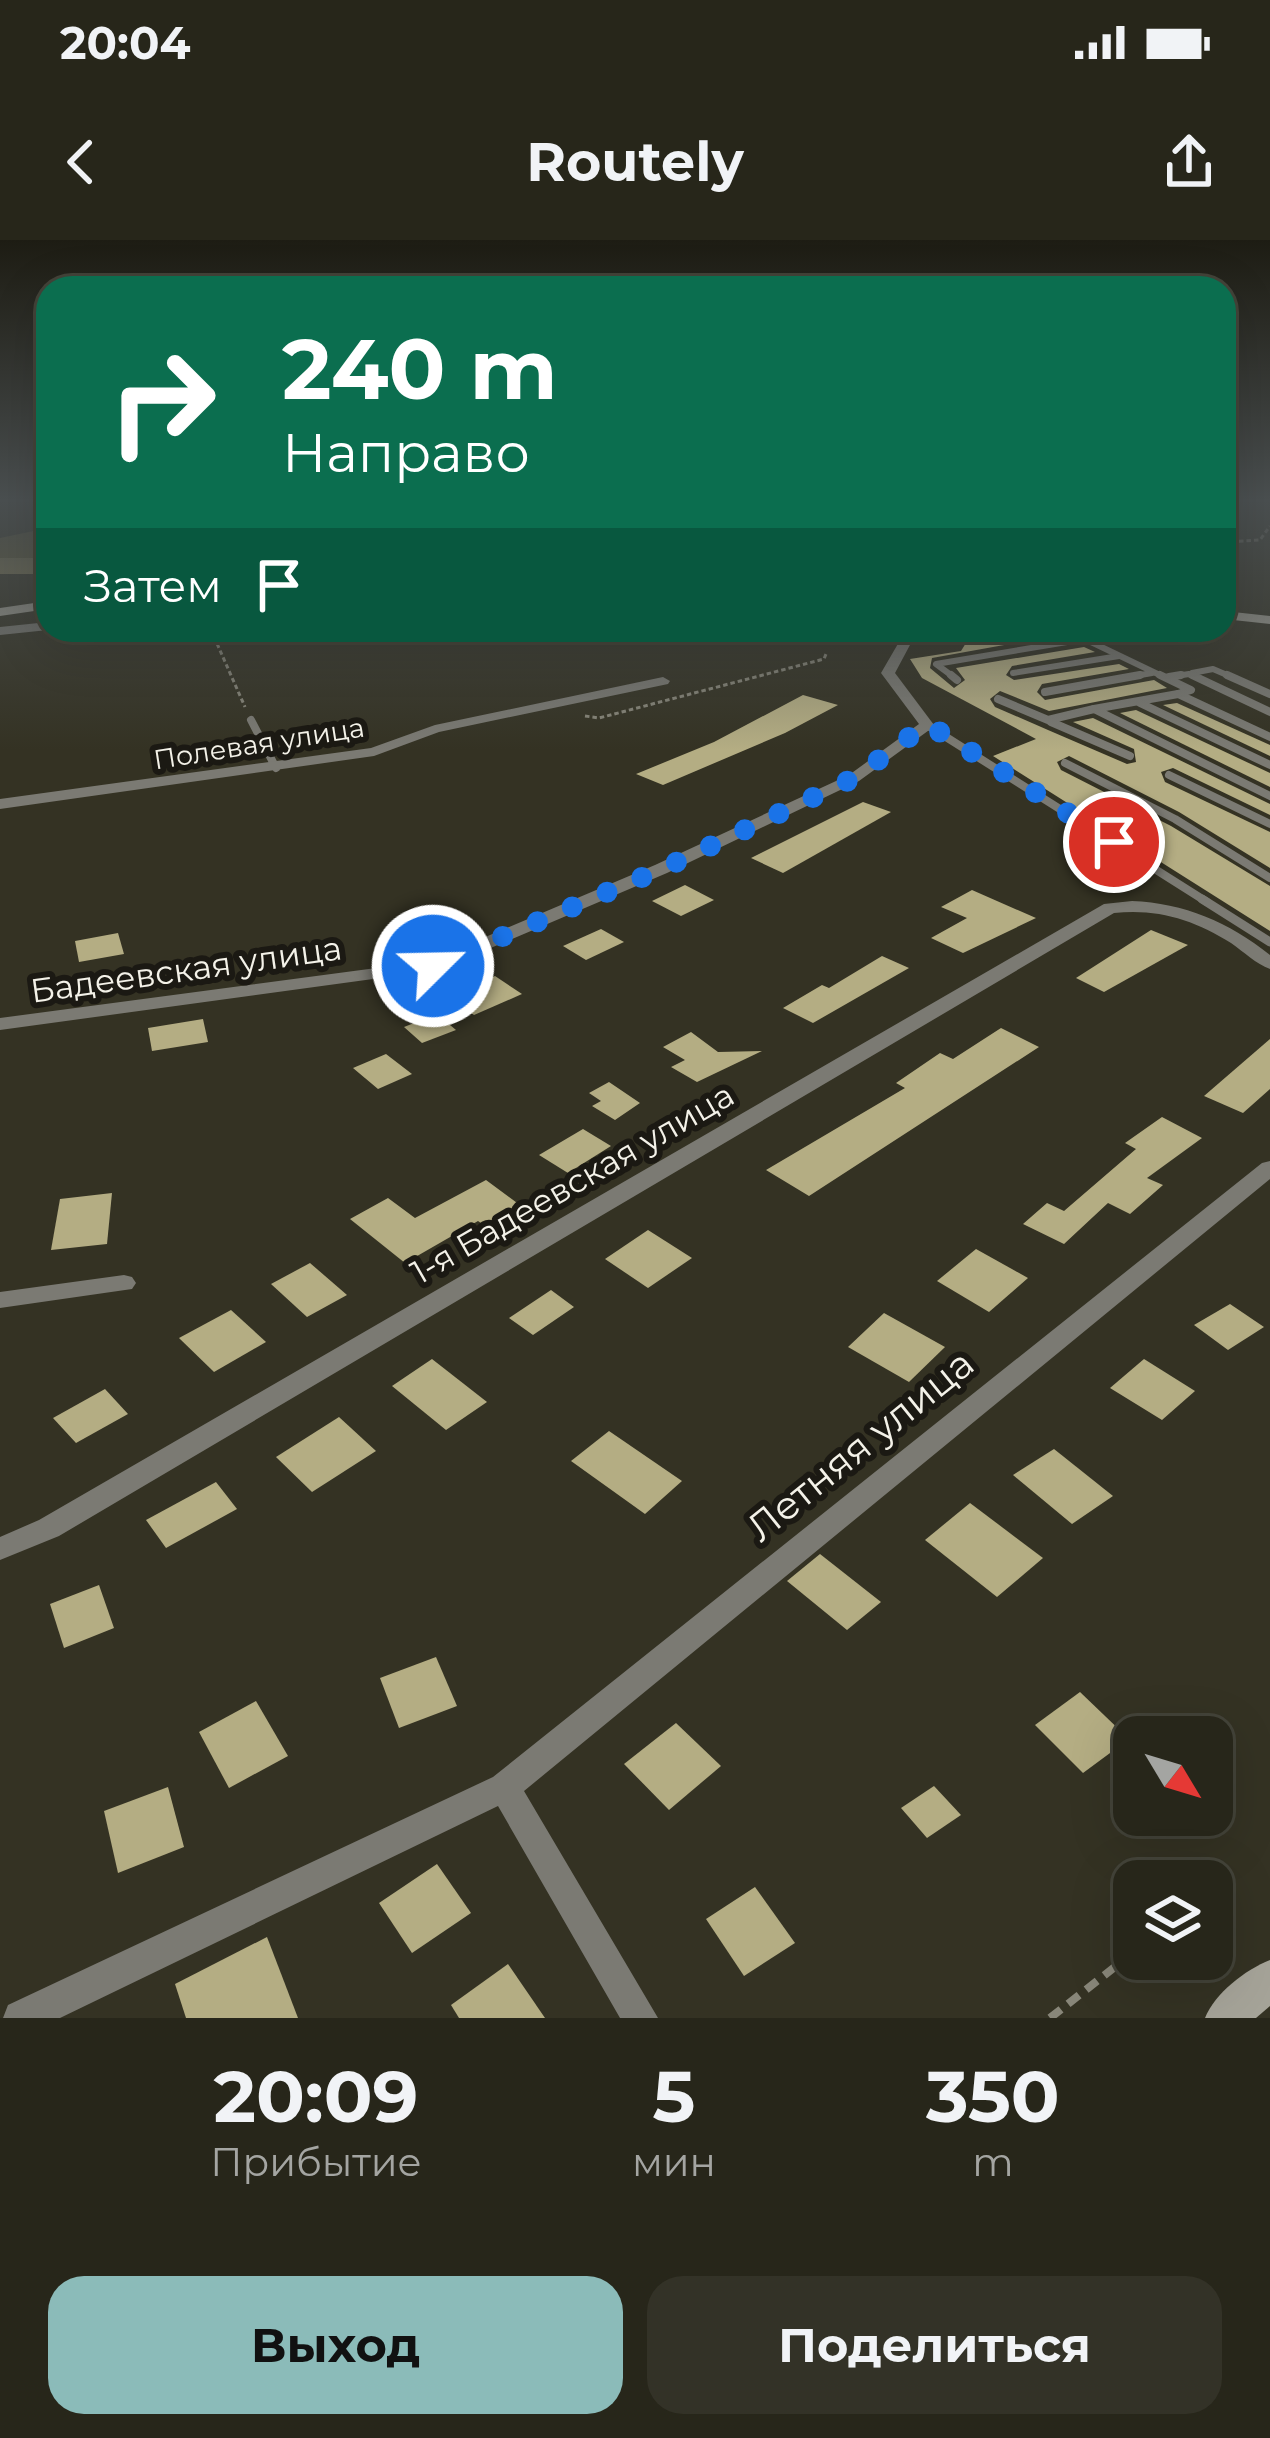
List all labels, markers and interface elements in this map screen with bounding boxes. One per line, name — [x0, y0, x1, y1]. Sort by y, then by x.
text: 20:04 — [60, 15, 190, 70]
icon: back — [48, 129, 114, 195]
text: Routely — [526, 129, 744, 195]
icon: share — [1156, 129, 1222, 195]
text: 240 m — [282, 318, 558, 420]
icon: right — [84, 324, 240, 480]
text: Направо — [282, 420, 530, 486]
icon: arrive — [246, 552, 312, 618]
text: Затем — [84, 558, 222, 613]
street label: Полевая улица — [151, 711, 367, 776]
pin — [1063, 791, 1165, 893]
icon: arrive — [1081, 809, 1147, 875]
position arrow — [370, 903, 496, 1029]
street label: Бадеевская улица — [28, 927, 344, 1011]
street label: 1-я Бадеевская улица — [403, 1074, 741, 1292]
street label: Летняя улица — [737, 1339, 983, 1551]
north arrow — [1113, 1716, 1233, 1836]
map controls — [1113, 1716, 1233, 1980]
button: layers — [1113, 1860, 1233, 1980]
text: 20:09 — [213, 2052, 418, 2140]
text: 5 — [652, 2052, 695, 2140]
text: 350 — [926, 2052, 1060, 2140]
text: Прибытие — [210, 2138, 422, 2186]
text: мин — [632, 2138, 716, 2186]
text: m — [972, 2138, 1014, 2186]
button: Выход — [48, 2276, 623, 2414]
button: Поделиться — [647, 2276, 1222, 2414]

